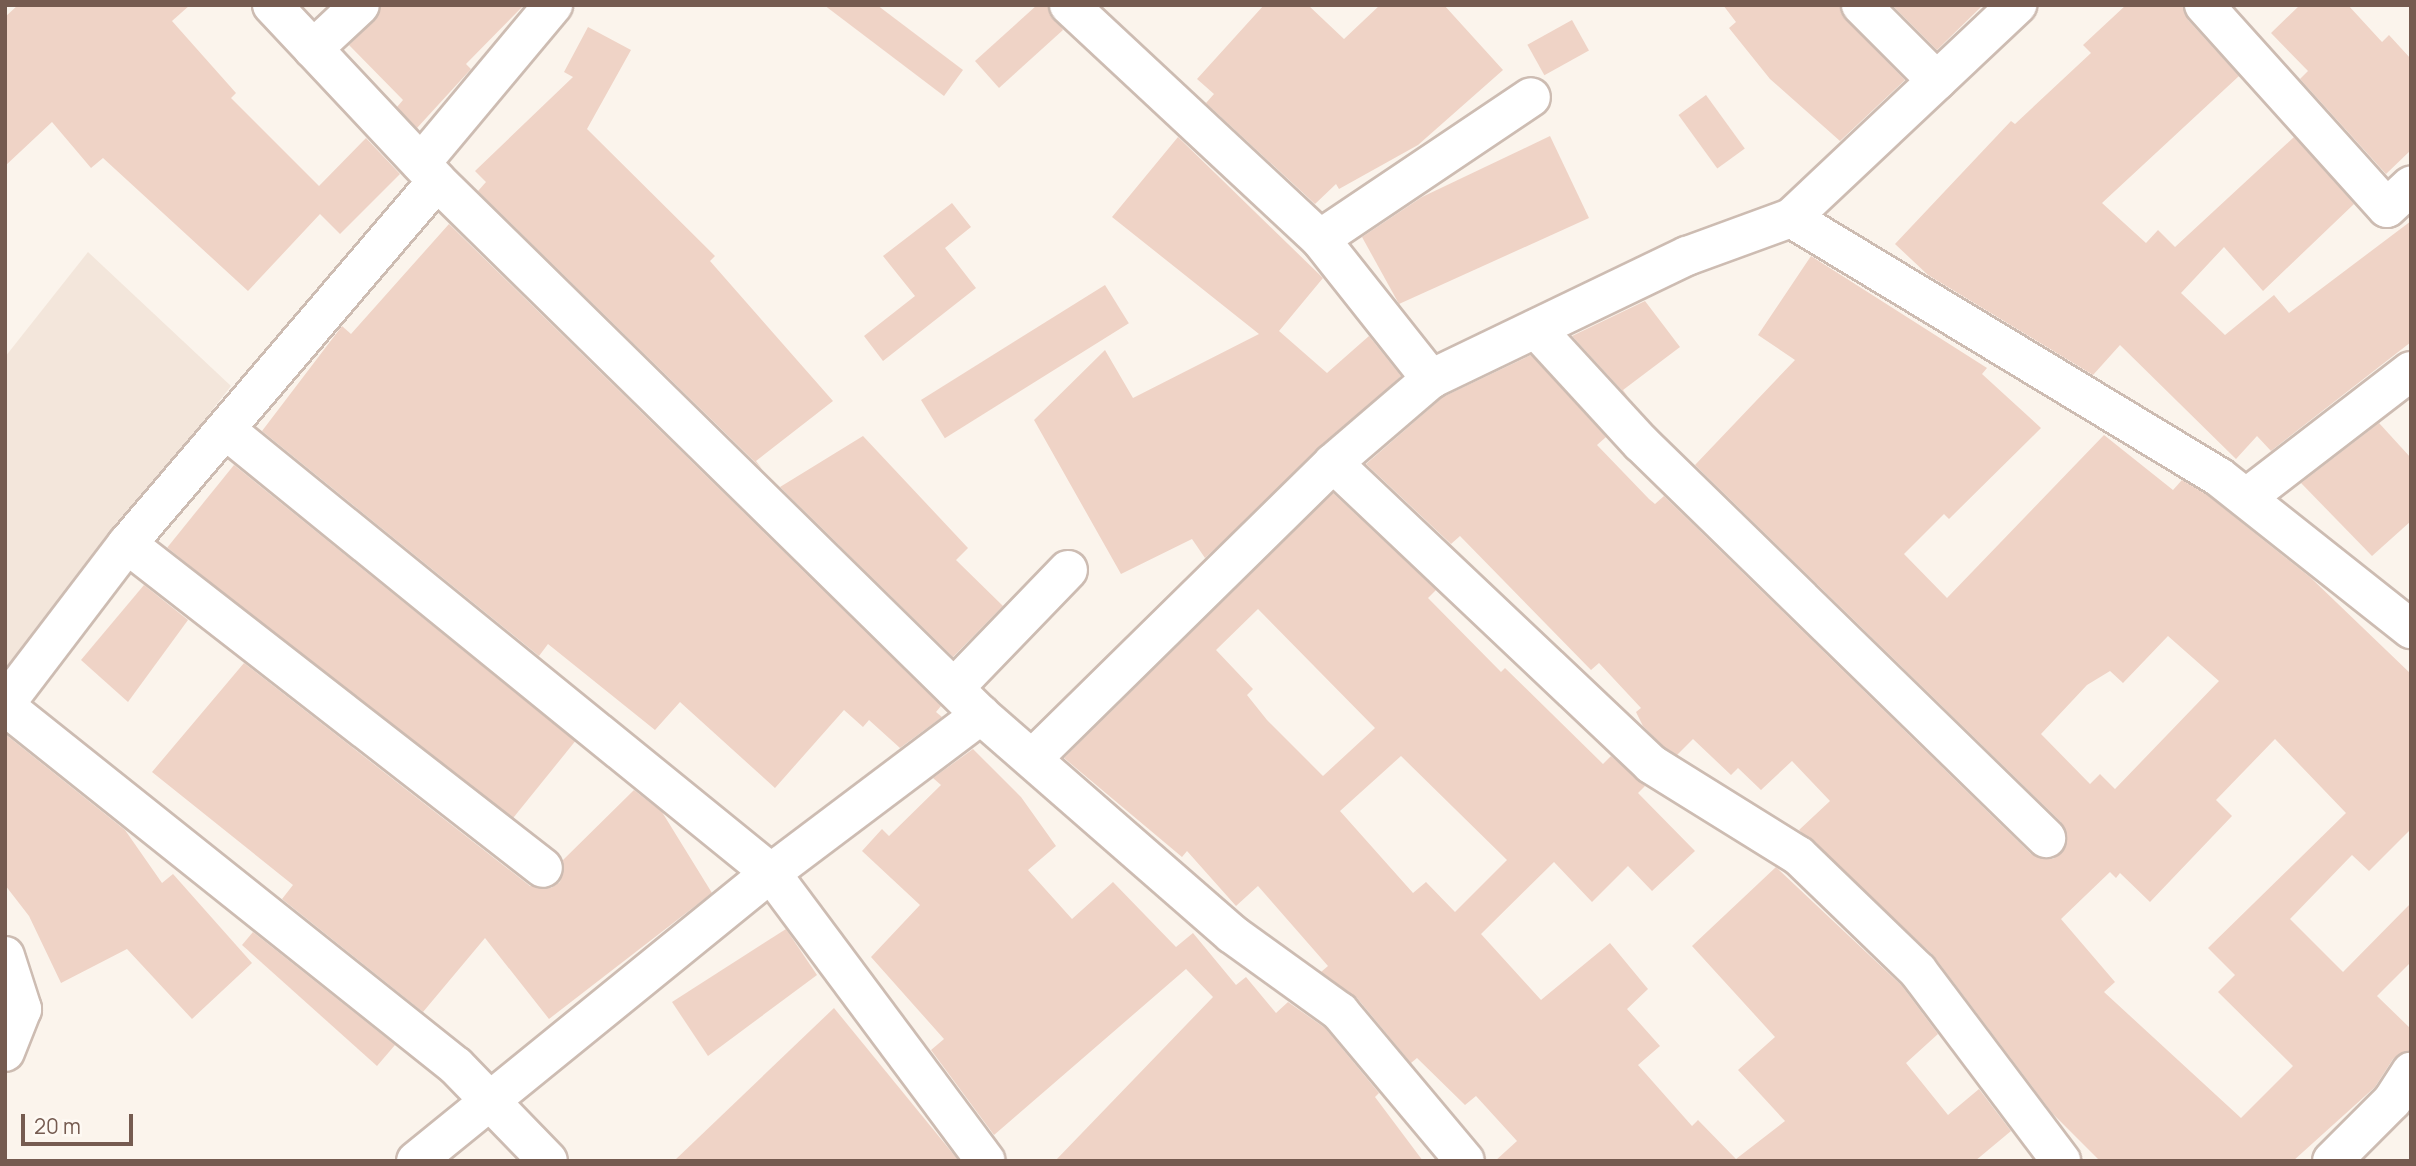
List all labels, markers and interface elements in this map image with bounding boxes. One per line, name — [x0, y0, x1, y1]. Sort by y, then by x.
scale bar — [24, 1100, 136, 1144]
text: 20 m — [34, 1112, 81, 1140]

